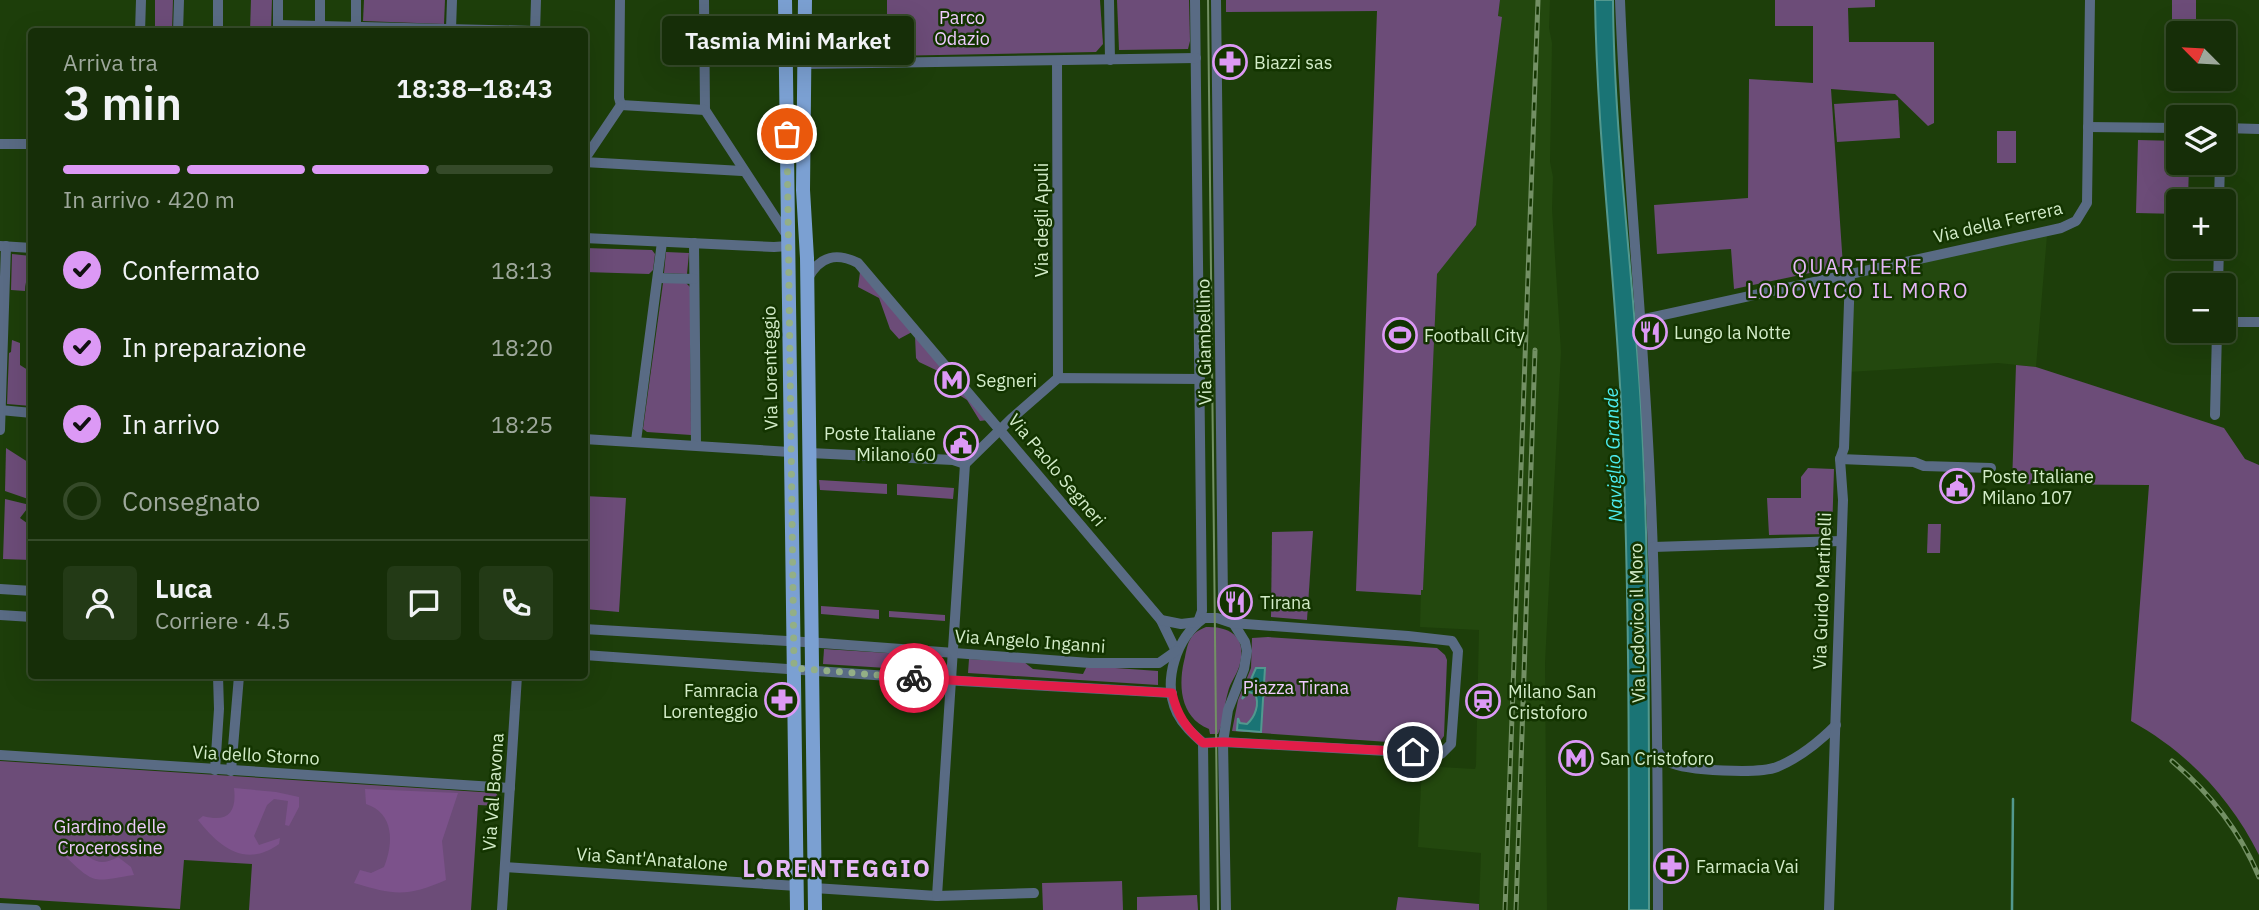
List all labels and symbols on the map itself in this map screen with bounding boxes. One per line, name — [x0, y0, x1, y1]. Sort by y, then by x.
park label: Parco Odazio — [934, 6, 990, 50]
callout: Tasmia Mini Market — [661, 15, 913, 64]
north arrow — [2166, 21, 2236, 91]
pharmacy icon: Biazzi sas — [1211, 43, 1249, 81]
place label: Biazzi sas — [1254, 51, 1332, 74]
pin — [757, 104, 817, 164]
street label: Via degli Apuli — [1030, 163, 1053, 277]
street label: Via della Ferrera — [1931, 196, 2065, 248]
district label: QUARTIERE LODOVICO IL MORO — [1746, 252, 1970, 304]
street label: Via Giambellino — [1191, 279, 1217, 405]
street label: Via Lorenteggio — [757, 305, 783, 431]
restaurant icon: Lungo la Notte — [1631, 313, 1669, 351]
sports icon: Football City — [1381, 316, 1419, 354]
place label: Lungo la Notte — [1674, 321, 1791, 344]
place label: Football City — [1424, 324, 1525, 347]
metro station icon: Segneri — [933, 361, 971, 399]
place label: Segneri — [976, 369, 1037, 392]
water label: Naviglio Grande — [1599, 387, 1627, 523]
street label: Via Paolo Segneri — [1003, 409, 1111, 531]
place label: Poste Italiane Milano 60 — [824, 422, 936, 466]
public building icon: Poste Italiane Milano 60 — [942, 424, 980, 462]
place label: Poste Italiane Milano 107 — [1982, 465, 2094, 509]
public building icon: Poste Italiane Milano 107 — [1938, 467, 1976, 505]
street label: Via Guido Martinelli — [1808, 512, 1836, 670]
street label: Via Lodovico il Moro — [1624, 543, 1650, 703]
restaurant icon: Tirana — [1216, 583, 1254, 621]
place label: Tirana — [1260, 591, 1311, 614]
street label: Via Angelo Inganni — [954, 624, 1106, 658]
courier — [879, 643, 949, 713]
park label: Piazza Tirana — [1243, 676, 1350, 699]
place label: Famracia Lorenteggio — [663, 679, 758, 723]
place label: Milano San Cristoforo — [1508, 680, 1596, 724]
pharmacy icon: Famracia Lorenteggio — [763, 681, 801, 719]
station icon: Milano San Cristoforo — [1464, 682, 1502, 720]
pin — [1383, 722, 1443, 782]
street label: Via Val Bavona — [477, 732, 509, 852]
metro station icon: San Cristoforo — [1557, 739, 1595, 777]
street label: Via dello Storno — [192, 740, 320, 770]
place label: San Cristoforo — [1600, 747, 1714, 770]
park label: Giardino delle Crocerossine — [54, 815, 166, 859]
street label: Via Sant'Anatalone — [575, 842, 729, 876]
pharmacy icon: Farmacia Vai — [1652, 847, 1690, 885]
district label: LORENTEGGIO — [742, 852, 932, 884]
place label: Farmacia Vai — [1696, 855, 1799, 878]

